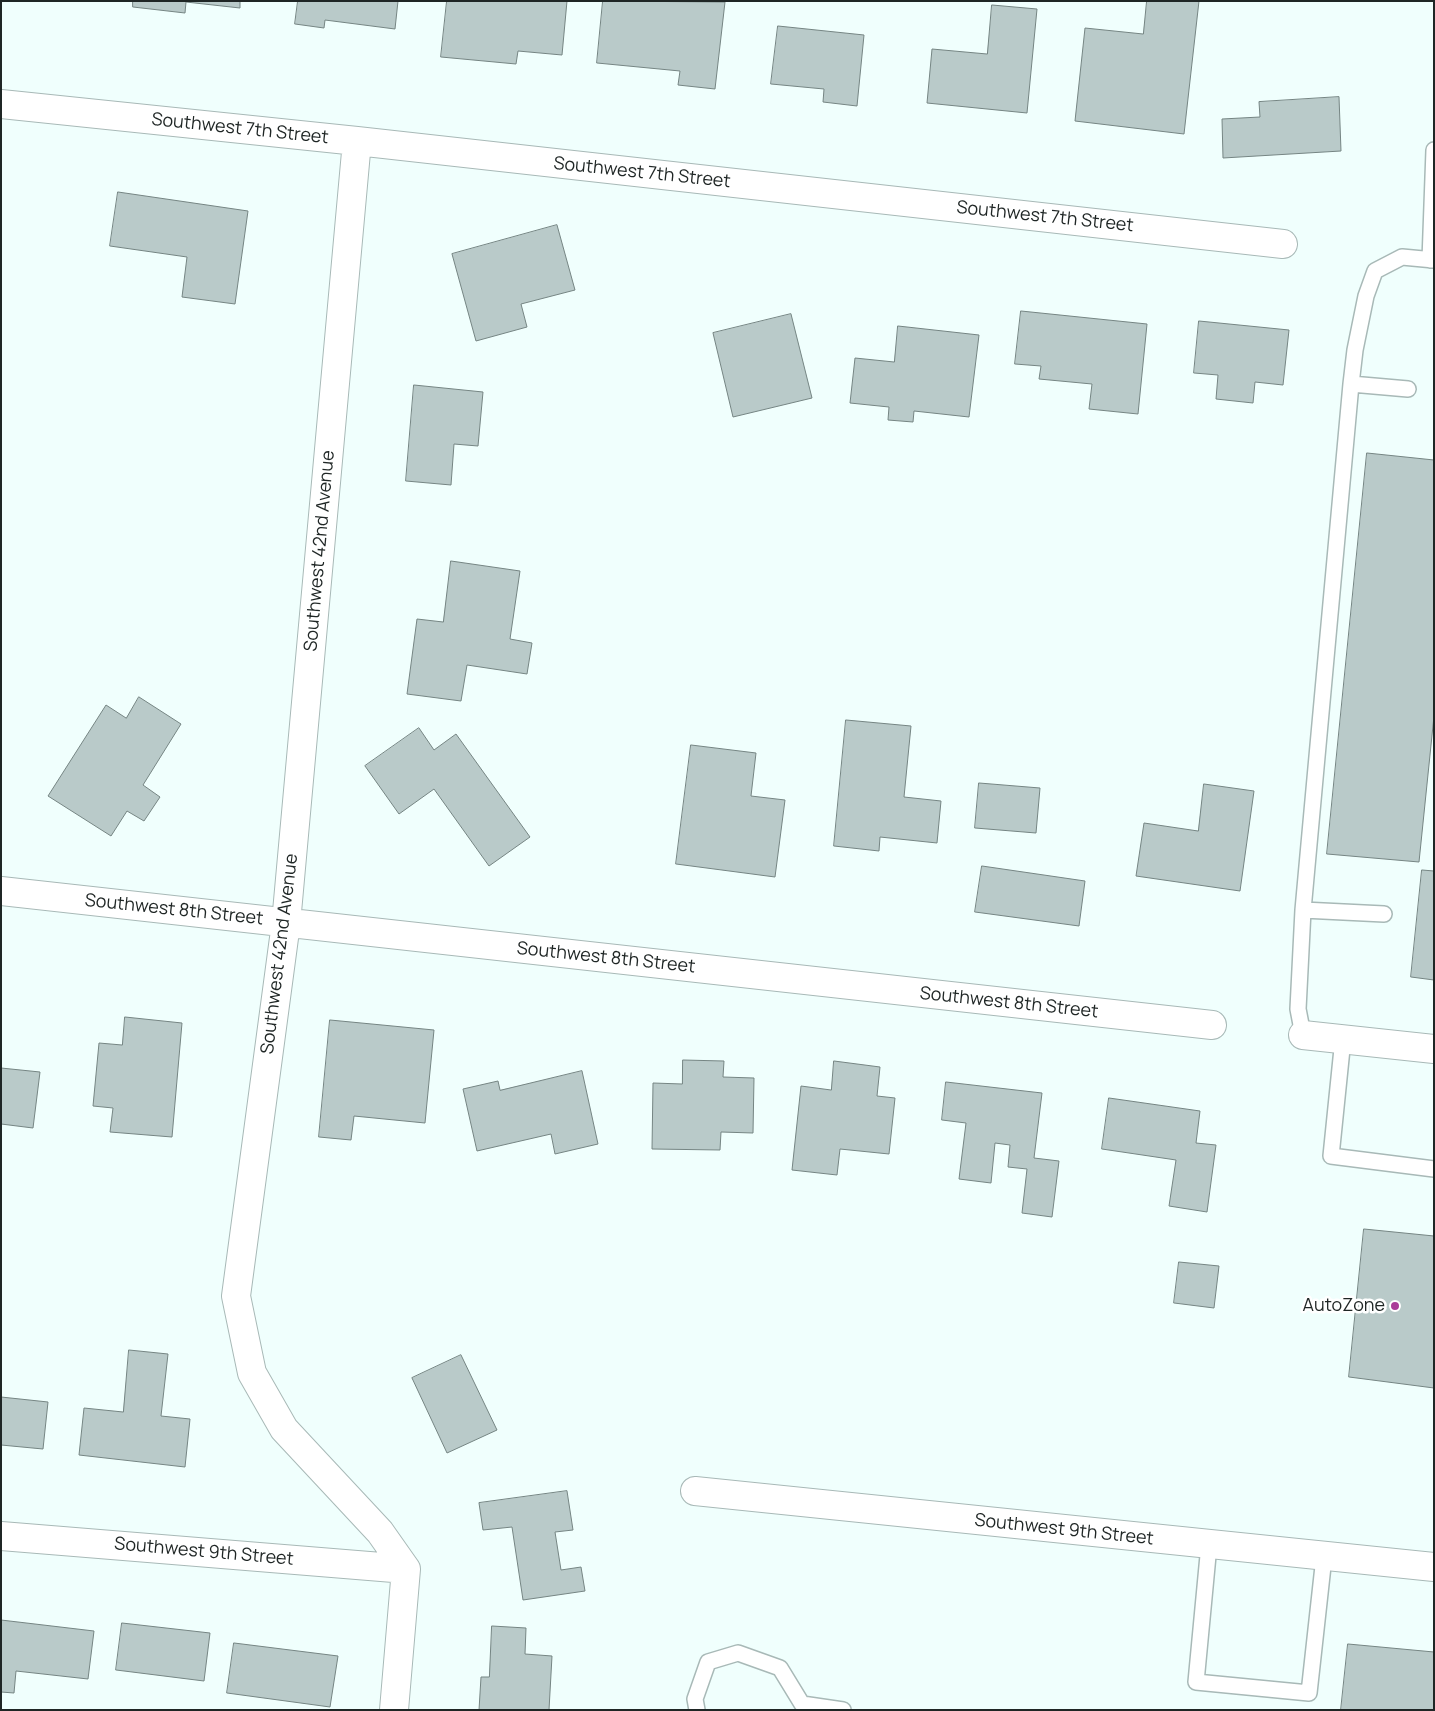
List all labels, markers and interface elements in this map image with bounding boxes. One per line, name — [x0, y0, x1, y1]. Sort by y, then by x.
street label: Southwest 7th Street — [150, 109, 330, 149]
street label: Southwest 7th Street — [552, 153, 732, 193]
street label: Southwest 7th Street — [955, 197, 1135, 237]
street label: Southwest 42nd Avenue — [300, 449, 340, 653]
street label: Southwest 42nd Avenue — [257, 852, 303, 1056]
street label: Southwest 8th Street — [84, 890, 264, 930]
street label: Southwest 8th Street — [516, 938, 696, 978]
street label: Southwest 8th Street — [919, 983, 1099, 1023]
place label: AutoZone — [1303, 1295, 1385, 1317]
marker: AutoZone — [1389, 1300, 1401, 1312]
street label: Southwest 9th Street — [973, 1510, 1155, 1550]
street label: Southwest 9th Street — [113, 1533, 295, 1571]

